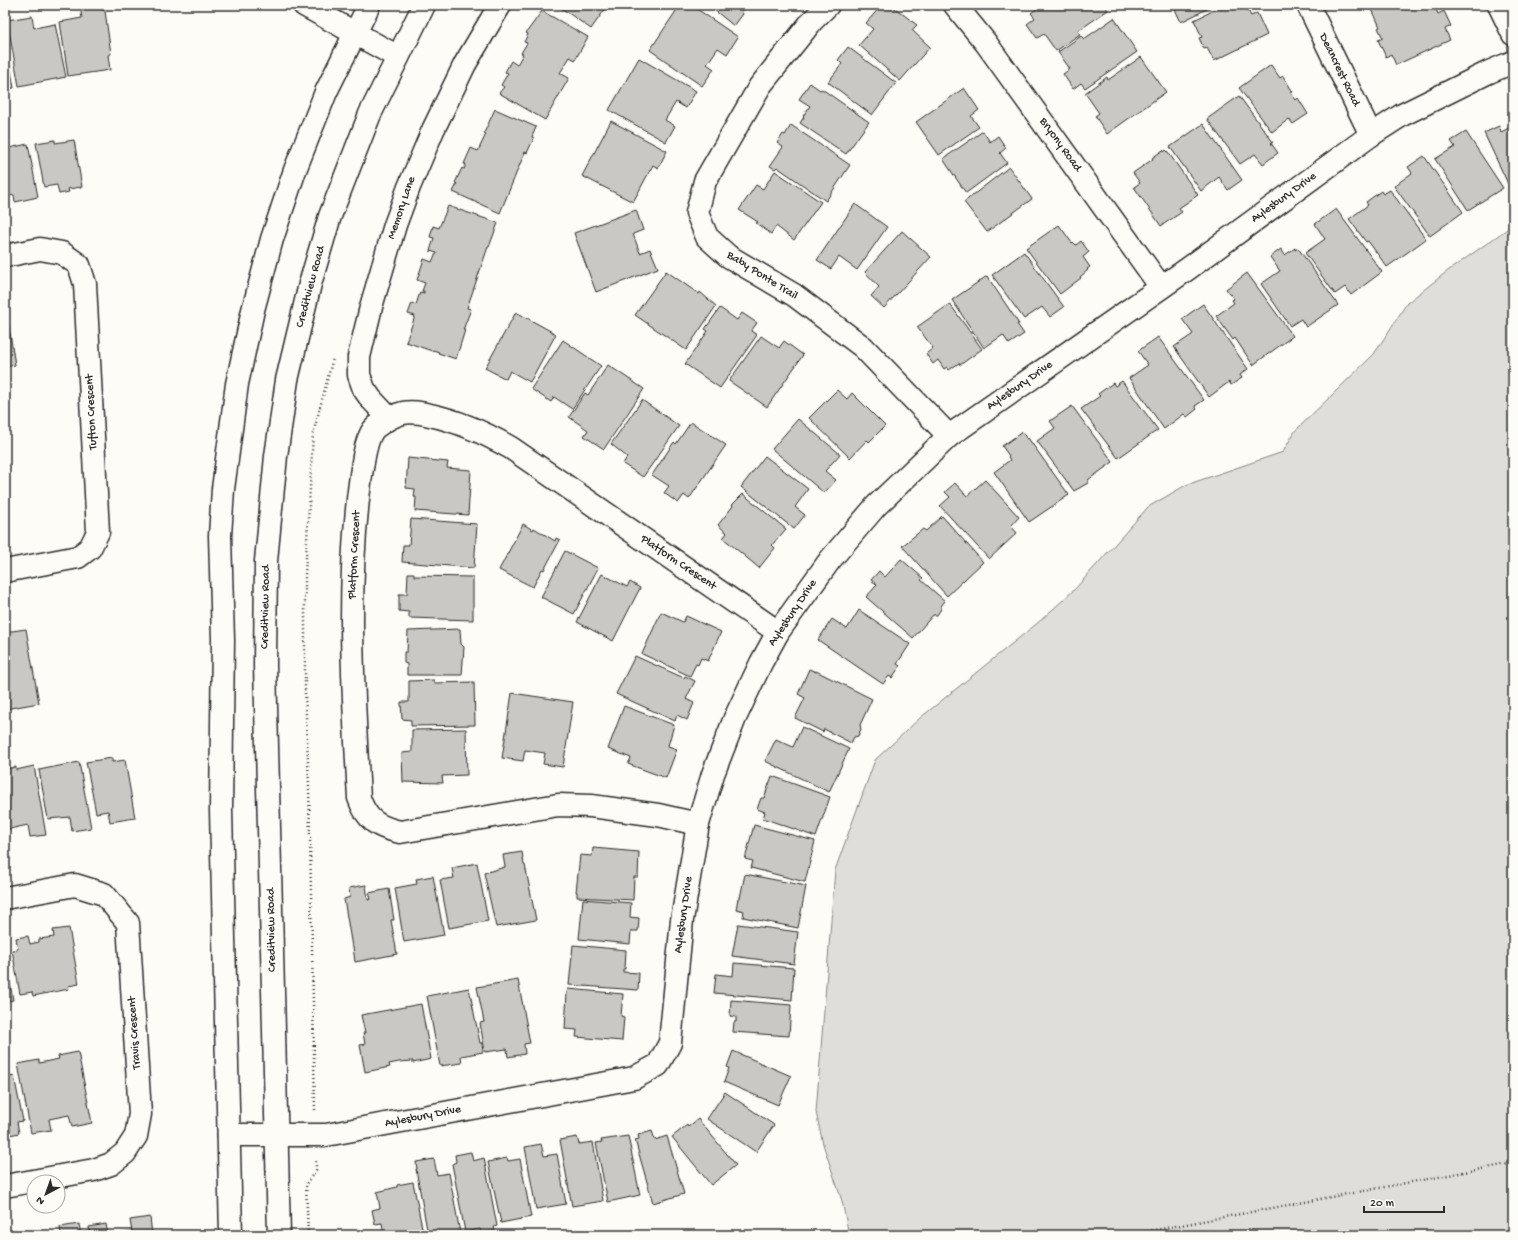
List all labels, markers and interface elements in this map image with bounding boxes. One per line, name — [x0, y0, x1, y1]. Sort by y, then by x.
street label: Deancrest Road — [1315, 30, 1363, 110]
street label: Bryony Road — [1035, 115, 1085, 175]
street label: Aylesbury Drive — [1249, 169, 1320, 226]
street label: Memory Lane — [385, 174, 419, 241]
street label: Creditview Road — [293, 244, 329, 329]
street label: Baby Ponte Trail — [723, 248, 800, 304]
street label: Aylesbury Drive — [984, 358, 1056, 414]
street label: Tufton Crescent — [83, 373, 101, 451]
street label: Platform Crescent — [346, 509, 364, 601]
street label: Platform Crescent — [637, 532, 720, 594]
street label: Creditview Road — [258, 564, 274, 649]
street label: Aylesbury Drive — [766, 576, 821, 649]
street label: Aylesbury Drive — [672, 875, 696, 954]
street label: Creditview Road — [264, 887, 280, 972]
street label: Travis Crescent — [125, 995, 145, 1071]
street label: Aylesbury Drive — [384, 1103, 463, 1131]
north arrow — [26, 1174, 66, 1214]
scale bar — [1364, 1188, 1444, 1214]
text: N — [34, 1193, 47, 1207]
text: 20 m — [1370, 1197, 1395, 1211]

